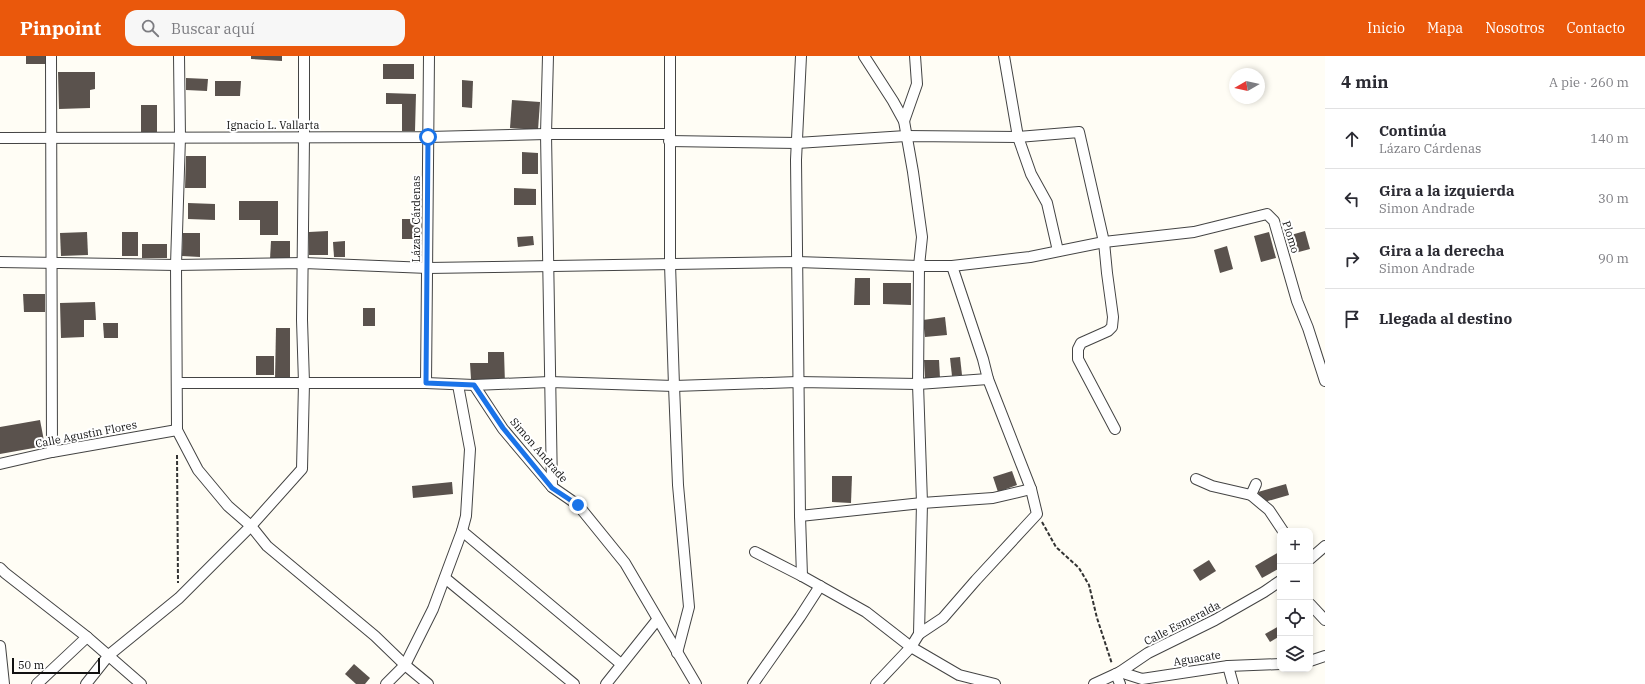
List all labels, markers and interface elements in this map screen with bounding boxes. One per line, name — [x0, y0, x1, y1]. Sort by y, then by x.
search box — [125, 10, 405, 46]
text: Pinpoint — [20, 16, 101, 40]
icon: search — [139, 17, 161, 39]
text: Buscar aquí — [171, 19, 255, 38]
text: Inicio — [1367, 19, 1405, 37]
text: Mapa — [1427, 19, 1463, 37]
text: Nosotros — [1485, 19, 1545, 37]
text: Contacto — [1567, 19, 1625, 37]
north arrow — [1229, 68, 1265, 104]
text: 4 min — [1341, 71, 1389, 93]
text: A pie · 260 m — [1549, 74, 1629, 91]
street label: Ignacio L. Vallarta — [227, 118, 319, 132]
text: Continúa — [1379, 121, 1446, 140]
route start — [419, 128, 437, 146]
icon: ahead — [1341, 128, 1363, 150]
text: 140 m — [1590, 130, 1629, 147]
text: Lázaro Cárdenas — [1379, 140, 1481, 157]
street label: Lázaro Cárdenas — [409, 176, 423, 262]
text: Gira a la izquierda — [1379, 181, 1515, 200]
icon: left — [1341, 188, 1363, 210]
text: 30 m — [1598, 190, 1629, 207]
text: Simon Andrade — [1379, 200, 1475, 217]
street label: Plomo — [1279, 219, 1303, 255]
text: Gira a la derecha — [1379, 241, 1504, 260]
icon: right — [1341, 248, 1363, 270]
text: 90 m — [1598, 250, 1629, 267]
text: Simon Andrade — [1379, 260, 1475, 277]
icon: arrive — [1341, 308, 1363, 330]
text: Llegada al destino — [1379, 309, 1512, 328]
street label: Simon Andrade — [507, 415, 571, 485]
street label: Calle Agustin Flores — [34, 417, 138, 451]
route end — [569, 496, 587, 514]
map controls — [1277, 528, 1313, 672]
button: + — [1277, 528, 1313, 564]
button: − — [1277, 564, 1313, 600]
street label: Calle Esmeralda — [1142, 598, 1222, 648]
button: locate — [1277, 600, 1313, 636]
button: layers — [1277, 636, 1313, 672]
street label: Aguacate — [1172, 647, 1222, 669]
scale bar — [12, 656, 100, 675]
text: 50 m — [18, 658, 44, 672]

